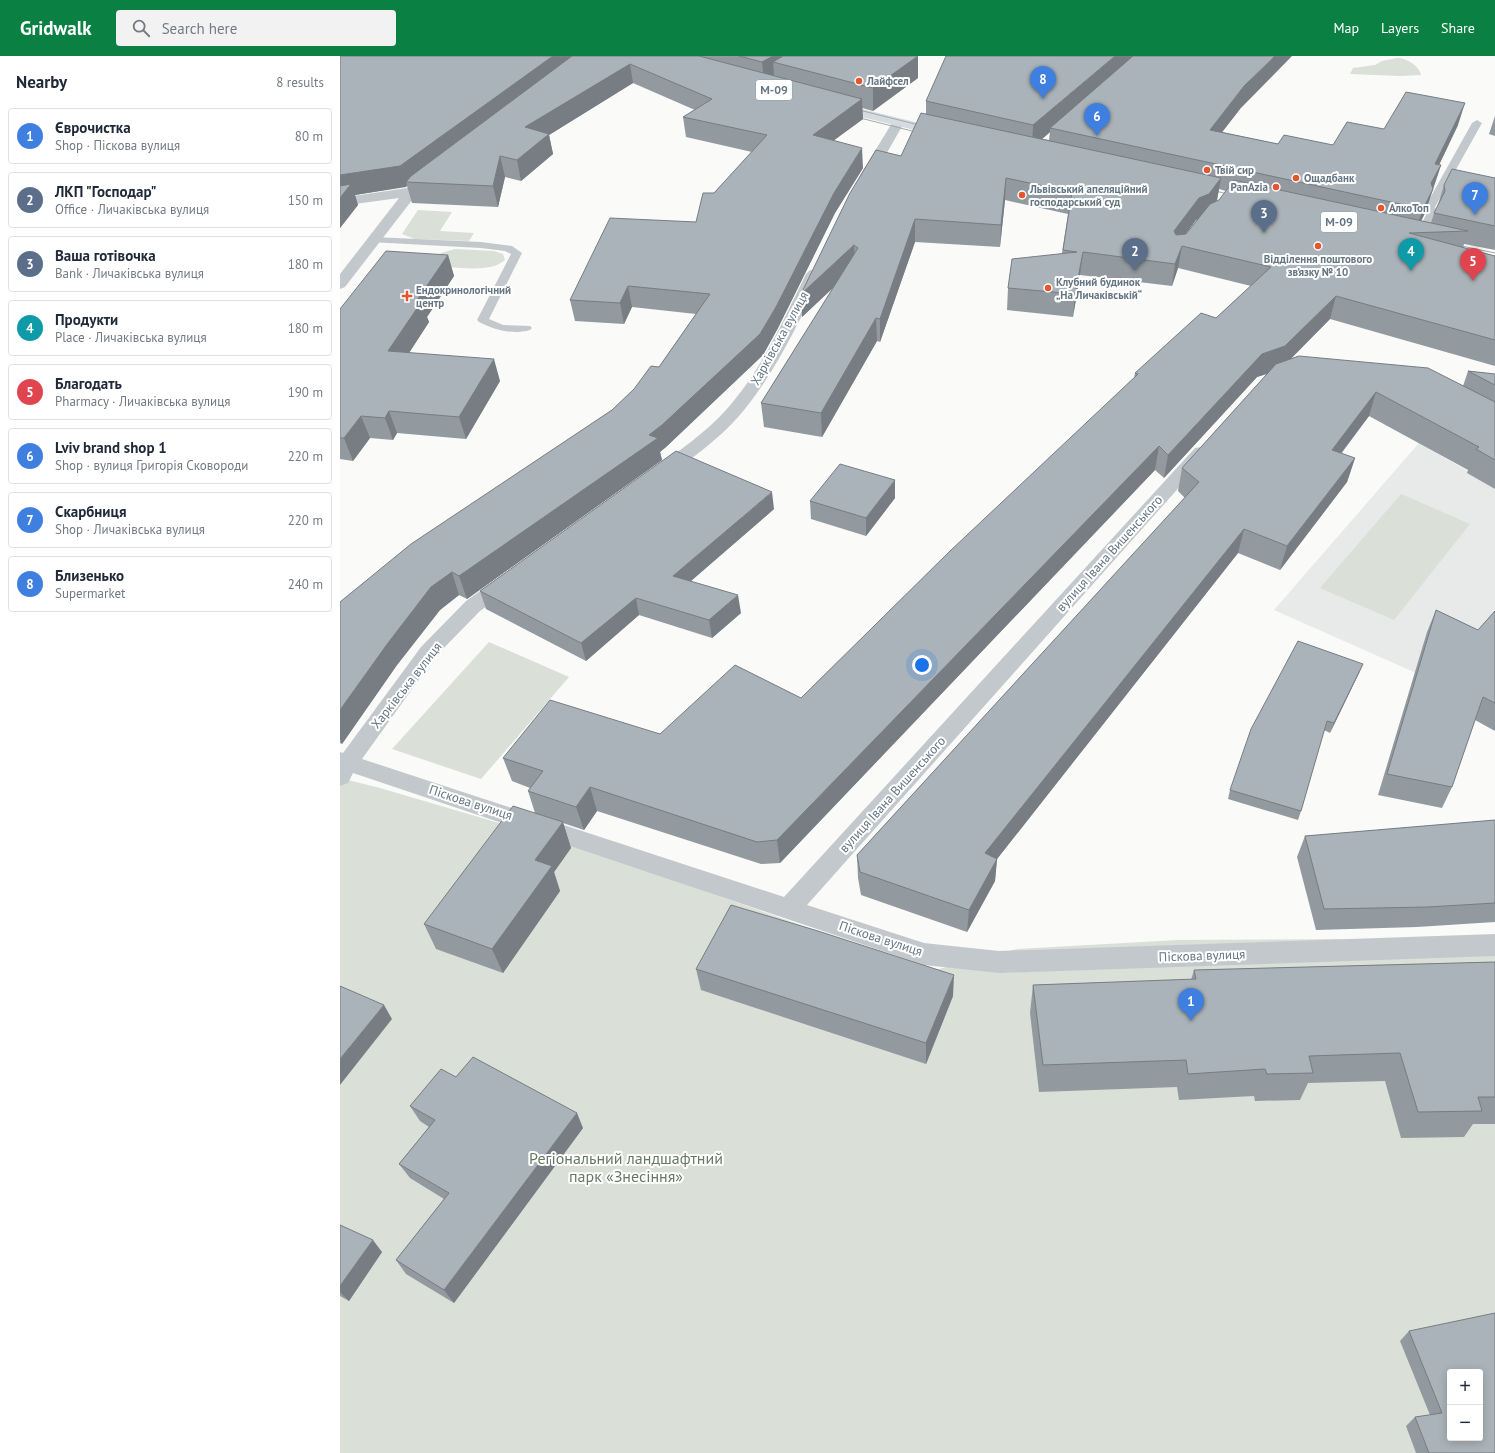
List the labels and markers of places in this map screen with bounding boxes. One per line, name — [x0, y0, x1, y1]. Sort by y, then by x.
pin: 8 — [1030, 66, 1056, 99]
place label: Лайфсел — [866, 74, 909, 88]
marker: Лайфсел — [854, 76, 864, 86]
pin: 6 — [1084, 103, 1110, 136]
place label: Твій сир — [1215, 163, 1254, 177]
marker: Твій сир — [1202, 165, 1212, 175]
place label: Ощадбанк — [1304, 171, 1355, 185]
marker: Ощадбанк — [1291, 173, 1301, 183]
place label: PanAzia — [1231, 180, 1268, 194]
place label: Львівський апеляційний господарський суд — [1029, 182, 1148, 209]
marker: PanAzia — [1271, 182, 1281, 192]
pin: 7 — [1462, 182, 1488, 215]
marker: Львівський апеляційний господарський суд — [1017, 190, 1027, 200]
pin: 3 — [1251, 200, 1277, 233]
place label: АлкоТоп — [1389, 201, 1429, 215]
marker: АлкоТоп — [1376, 203, 1386, 213]
pin: 2 — [1122, 238, 1148, 271]
pin: 4 — [1398, 238, 1424, 271]
marker: Відділення поштового зв’язку № 10 — [1313, 241, 1323, 251]
pin: 5 — [1460, 248, 1486, 281]
place label: Відділення поштового зв’язку № 10 — [1264, 252, 1372, 279]
place label: Клубний будинок „На Личаківській“ — [1056, 275, 1142, 302]
place label: Ендокринологічний центр — [416, 283, 511, 310]
marker: Клубний будинок „На Личаківській“ — [1043, 283, 1053, 293]
marker: Ендокринологічний центр — [401, 290, 413, 302]
pin: 1 — [1178, 988, 1204, 1021]

